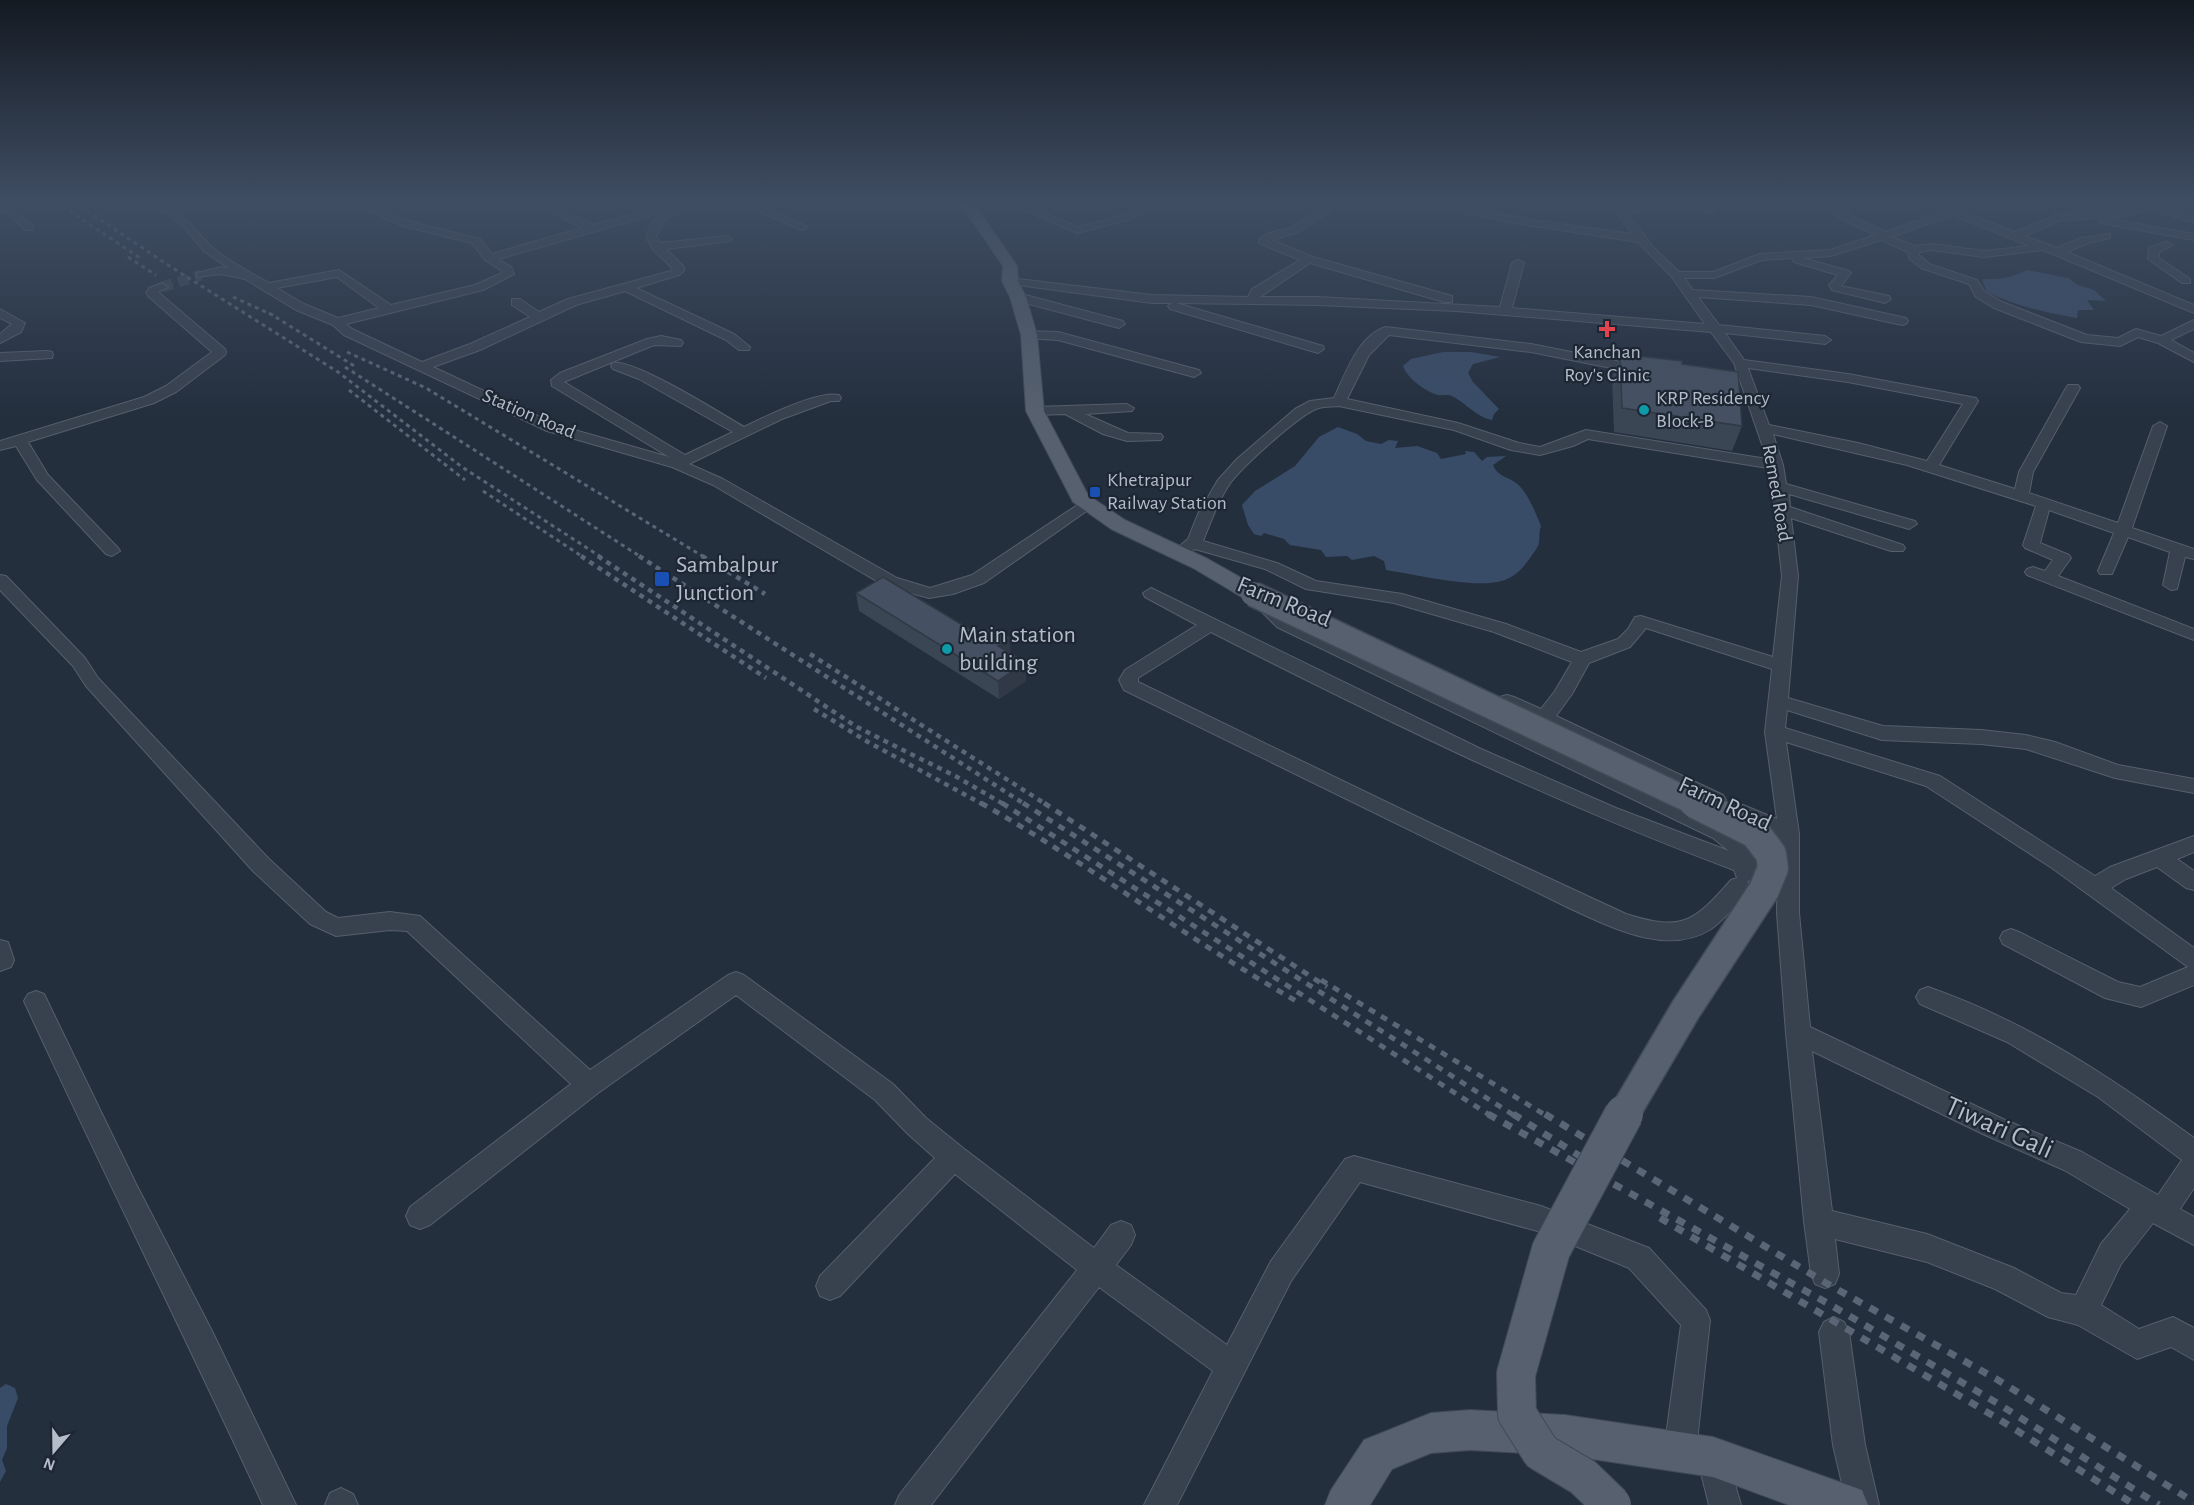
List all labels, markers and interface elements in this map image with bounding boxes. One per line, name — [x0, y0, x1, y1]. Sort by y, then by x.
marker: Kanchan Roy's Clinic — [1598, 320, 1616, 338]
place label: Kanchan Roy's Clinic — [1564, 342, 1650, 385]
street label: Station Road — [479, 385, 579, 443]
place label: KRP Residency Block-B — [1656, 388, 1770, 431]
marker: KRP Residency Block-B — [1637, 403, 1651, 417]
street label: Remed Road — [1759, 443, 1795, 543]
place label: Khetrajpur Railway Station — [1107, 470, 1227, 513]
marker: Khetrajpur Railway Station — [1088, 485, 1102, 499]
place label: Sambalpur Junction — [676, 553, 778, 605]
marker: Sambalpur Junction — [653, 570, 671, 588]
street label: Farm Road — [1234, 572, 1334, 632]
place label: Main station building — [959, 623, 1076, 675]
marker: Main station building — [940, 642, 954, 656]
street label: Farm Road — [1675, 772, 1775, 836]
street label: Tiwari Gali — [1941, 1092, 2057, 1164]
north arrow — [24, 1421, 84, 1481]
text: N — [41, 1455, 57, 1474]

